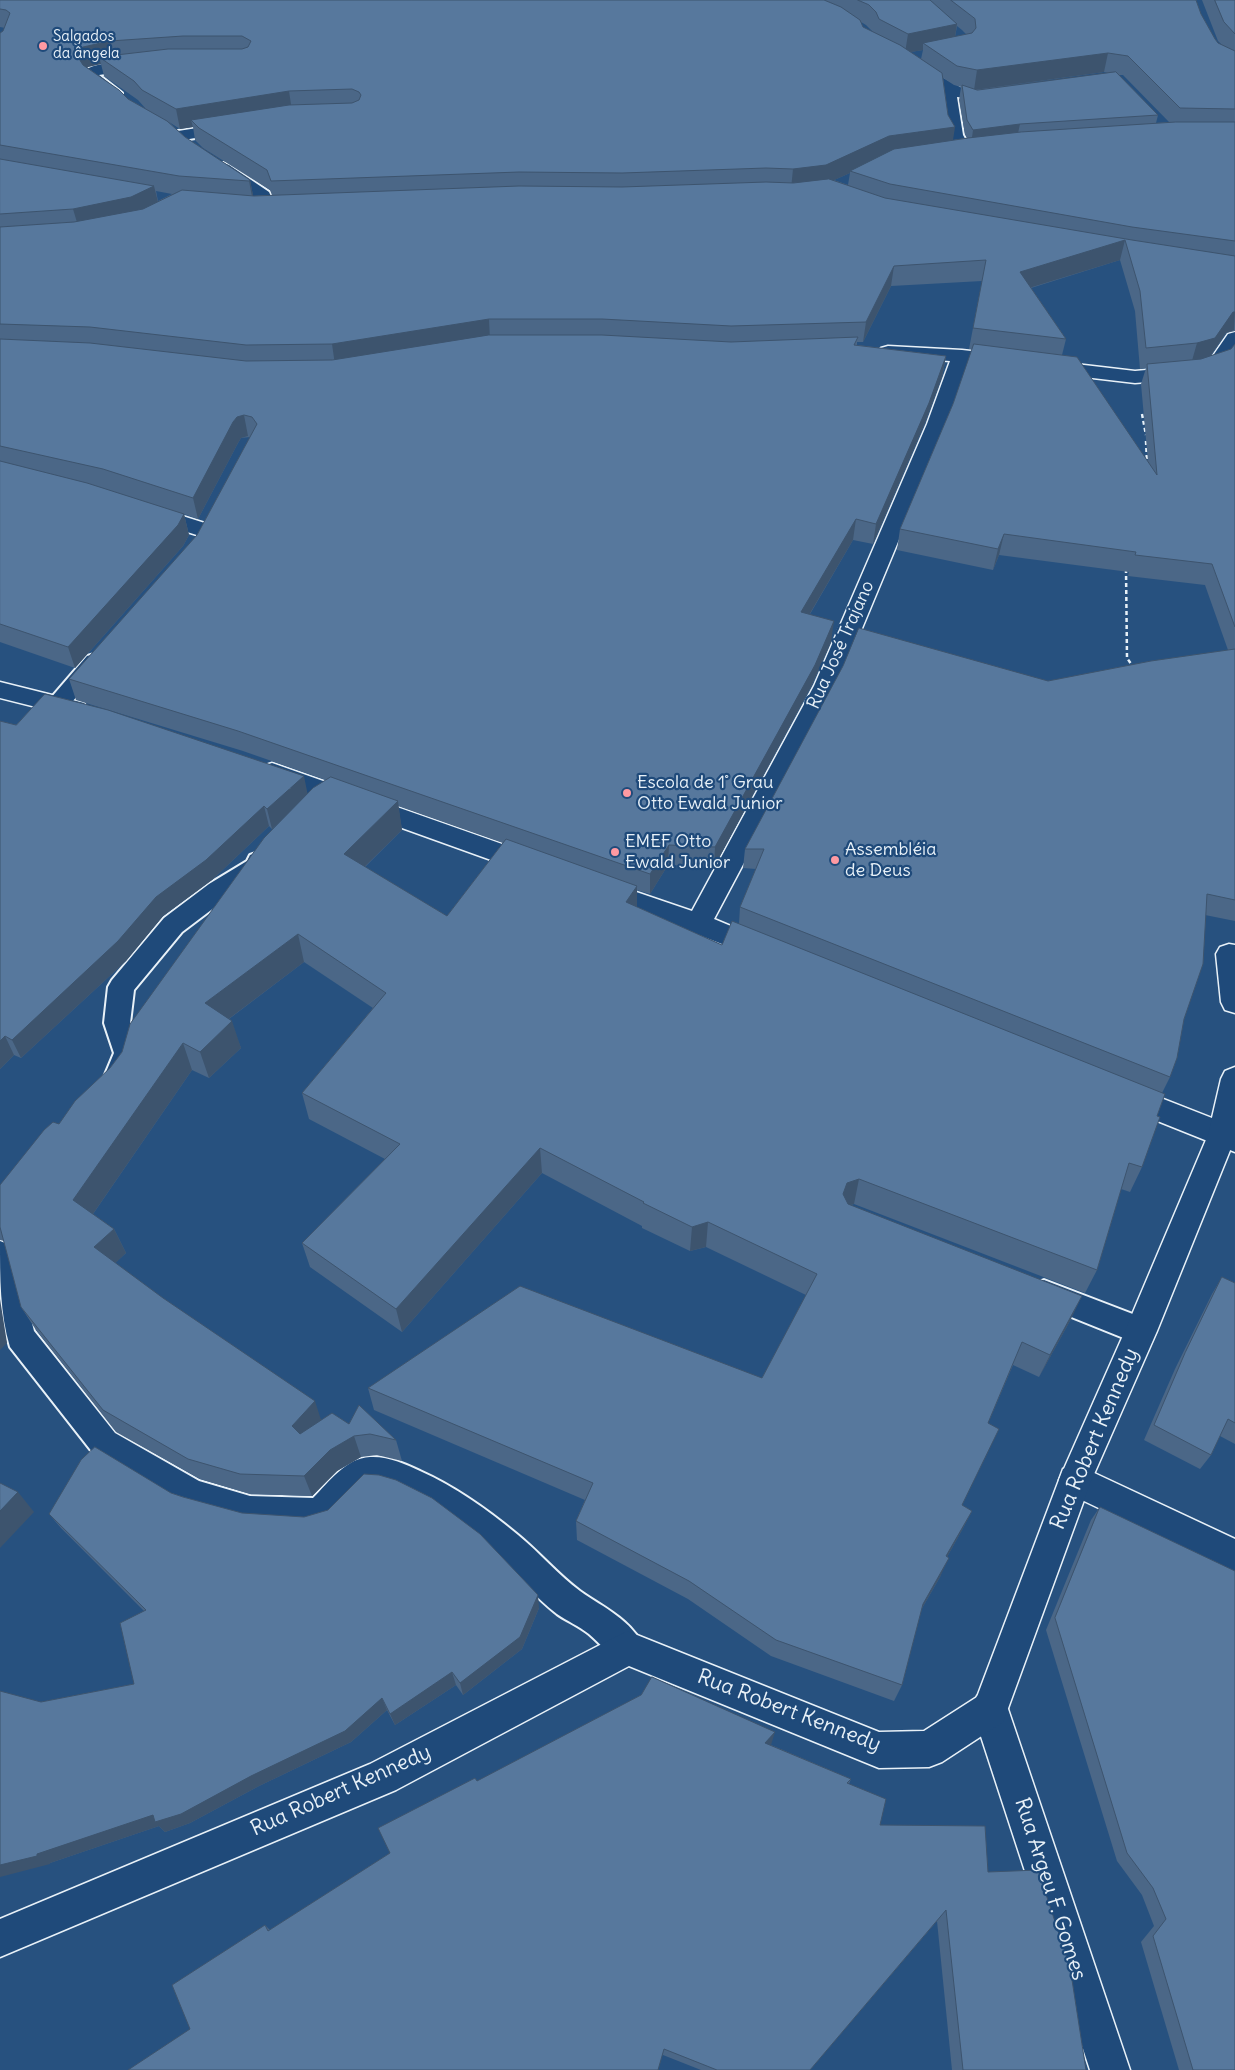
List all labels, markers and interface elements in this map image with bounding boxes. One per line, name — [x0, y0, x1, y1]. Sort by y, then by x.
place label: Salgados da ângela — [53, 28, 120, 63]
marker: Salgados da ângela — [37, 40, 49, 52]
street label: Rua José Trajano — [803, 577, 879, 713]
place label: Escola de 1˚ Grau Otto Ewald Junior — [637, 772, 783, 814]
marker: Escola de 1˚ Grau Otto Ewald Junior — [621, 787, 633, 799]
place label: EMEF Otto Ewald Junior — [625, 831, 730, 874]
place label: Assembléia de Deus — [845, 839, 936, 882]
marker: EMEF Otto Ewald Junior — [609, 846, 621, 858]
marker: Assembléia de Deus — [829, 854, 841, 866]
street label: Rua Robert Kennedy — [1045, 1344, 1145, 1534]
street label: Rua Robert Kennedy — [694, 1664, 884, 1758]
street label: Rua Robert Kennedy — [247, 1740, 435, 1842]
street label: Rua Argeu F. Gomes — [1009, 1795, 1091, 1983]

